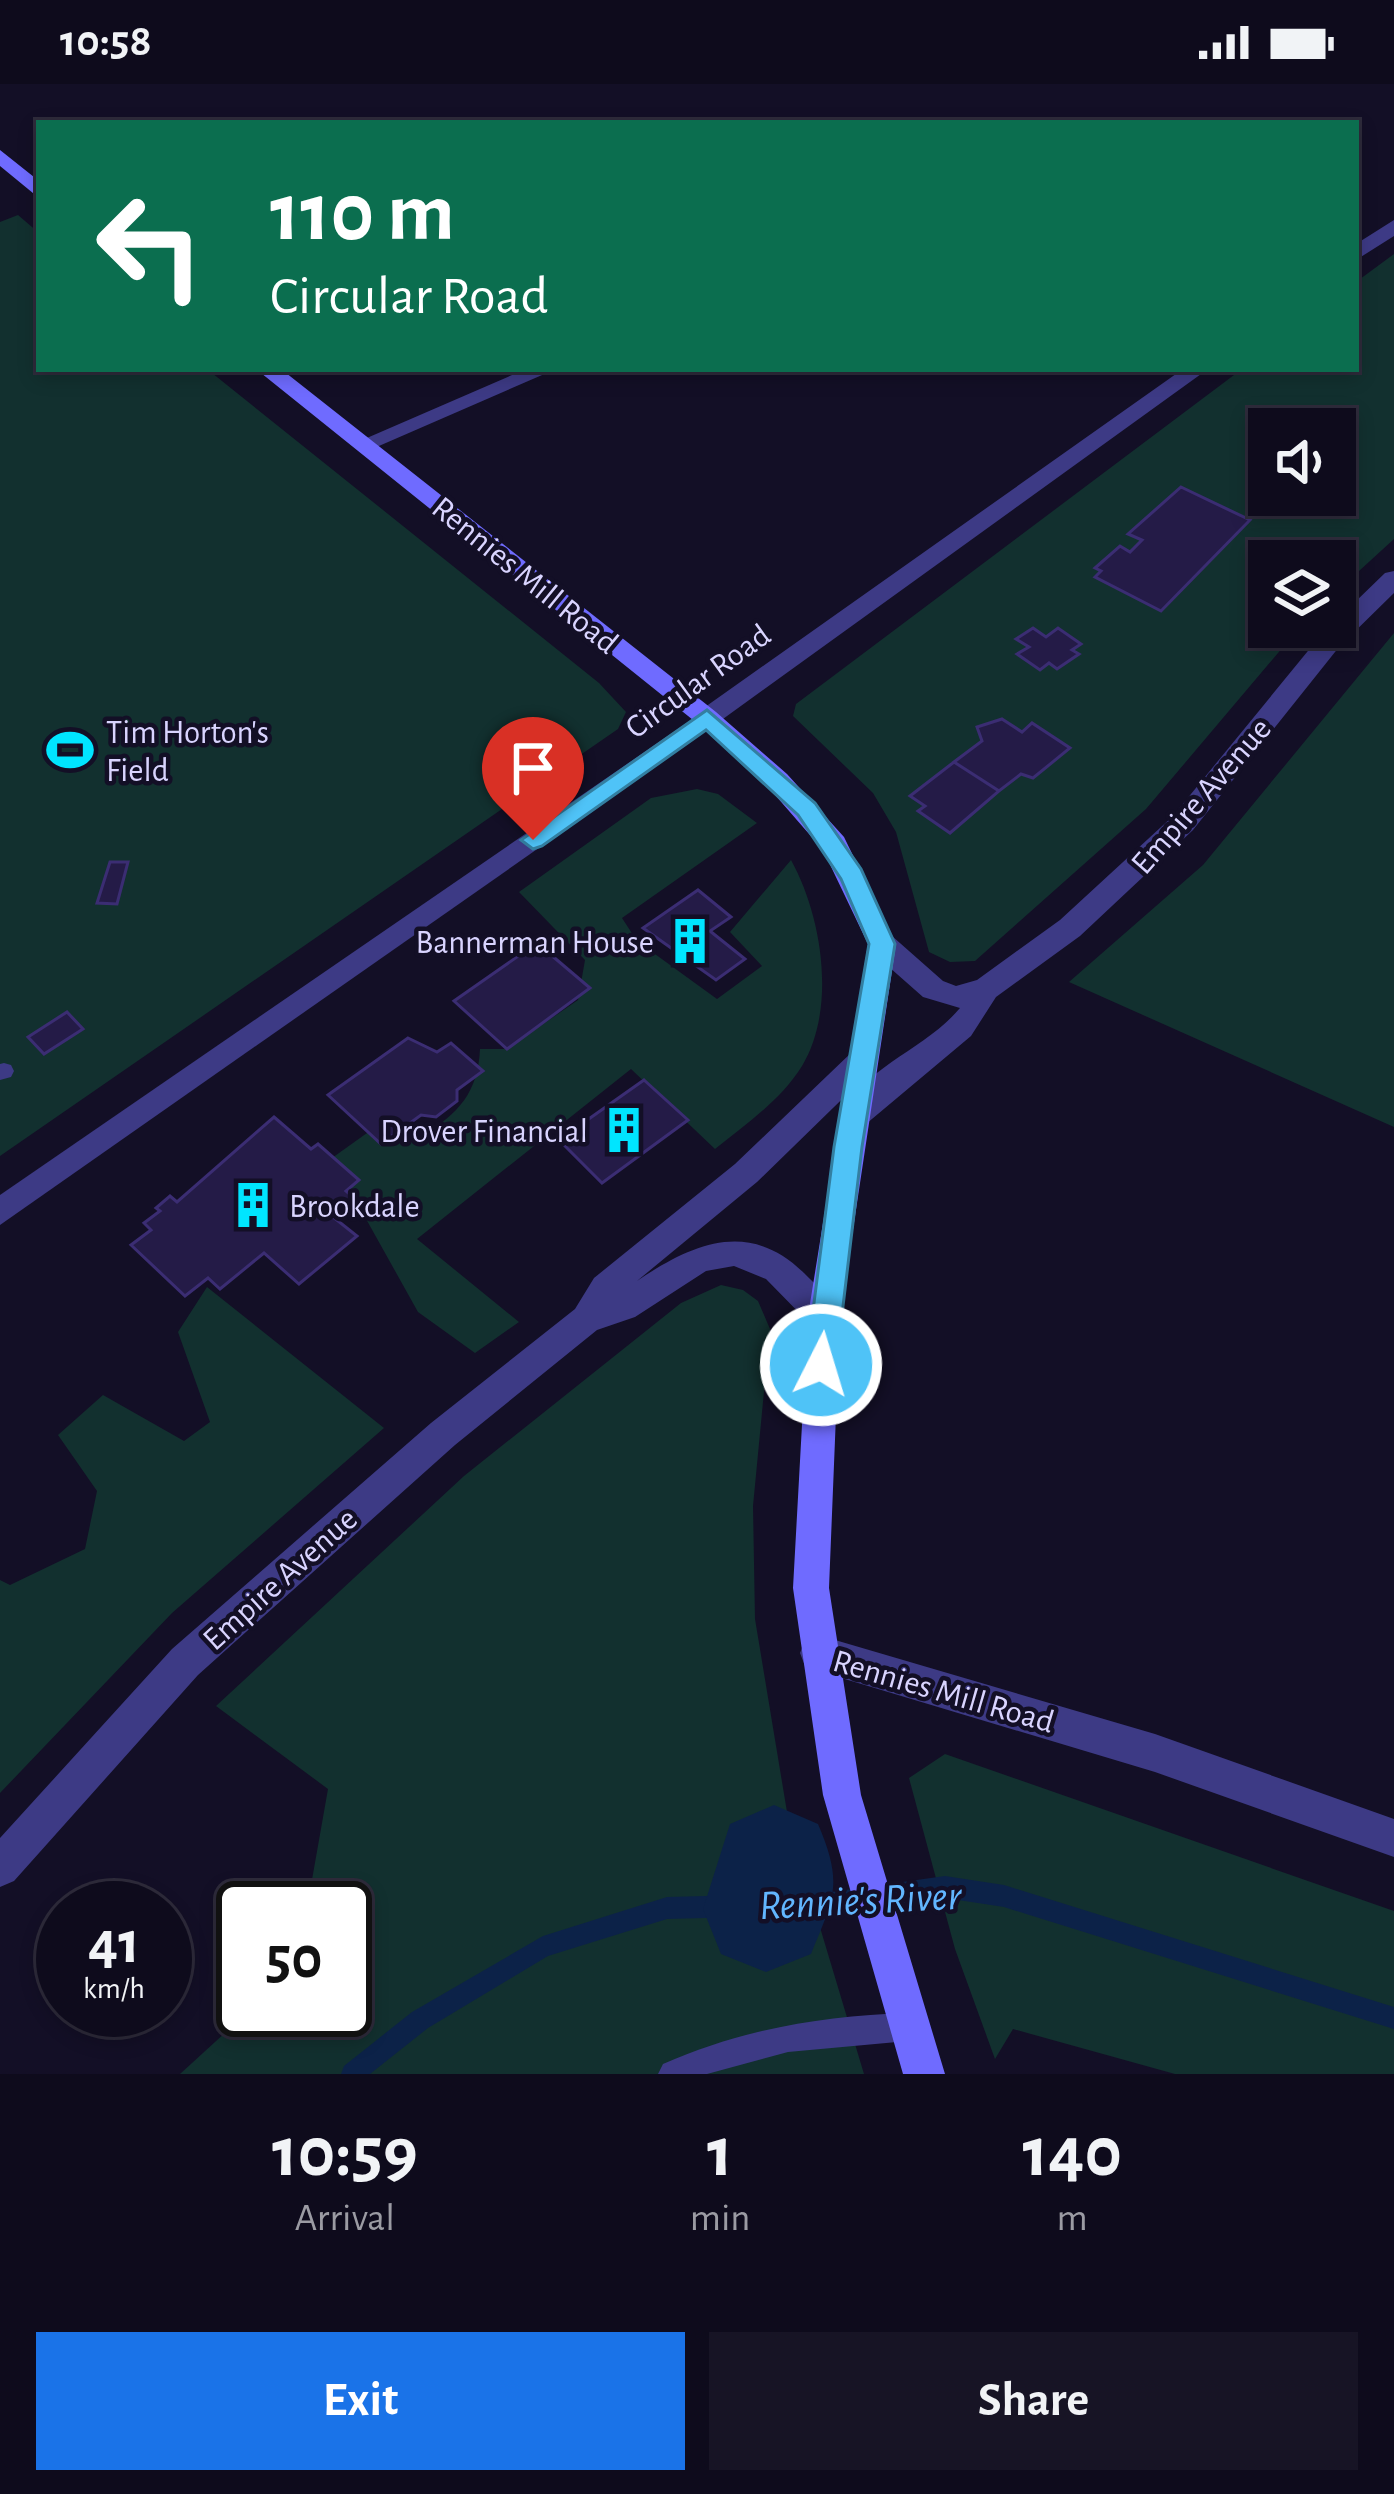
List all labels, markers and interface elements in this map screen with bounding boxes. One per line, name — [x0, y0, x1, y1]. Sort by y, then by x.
text: 10:58 — [60, 19, 152, 64]
icon: left — [72, 168, 228, 324]
text: 110 m — [270, 172, 455, 256]
text: Circular Road — [270, 270, 548, 324]
map controls — [1248, 408, 1356, 648]
button: sound — [1248, 408, 1356, 516]
street label: Rennies Mill Road — [425, 491, 624, 661]
button: layers — [1248, 540, 1356, 648]
street label: Circular Road — [620, 619, 777, 745]
street label: Empire Avenue — [1126, 713, 1278, 881]
place label: Tim Horton's Field — [106, 717, 269, 788]
pin — [482, 717, 584, 840]
sports icon: Tim Horton's Field — [45, 725, 95, 775]
icon: arrive — [500, 735, 566, 801]
building icon: Bannerman House — [665, 916, 715, 966]
place label: Bannerman House — [416, 927, 654, 960]
building icon: Drover Financial — [599, 1105, 649, 1155]
place label: Drover Financial — [380, 1116, 588, 1149]
building icon: Brookdale — [228, 1180, 278, 1230]
place label: Brookdale — [289, 1191, 420, 1224]
position arrow — [758, 1302, 884, 1428]
street label: Empire Avenue — [197, 1503, 364, 1657]
street label: Rennies Mill Road — [829, 1645, 1058, 1740]
water label: Rennie's River — [758, 1875, 964, 1927]
speed limit sign: 50 — [216, 1881, 372, 2037]
text: 41 — [88, 1914, 140, 1974]
text: km/h — [83, 1974, 145, 2004]
text: 10:59 — [272, 2117, 418, 2189]
text: 1 — [707, 2117, 733, 2189]
text: 140 — [1022, 2117, 1122, 2189]
text: Arrival — [295, 2199, 395, 2238]
text: min — [690, 2199, 750, 2238]
text: m — [1057, 2199, 1088, 2238]
button: Exit — [36, 2332, 685, 2470]
button: Share — [709, 2332, 1358, 2470]

